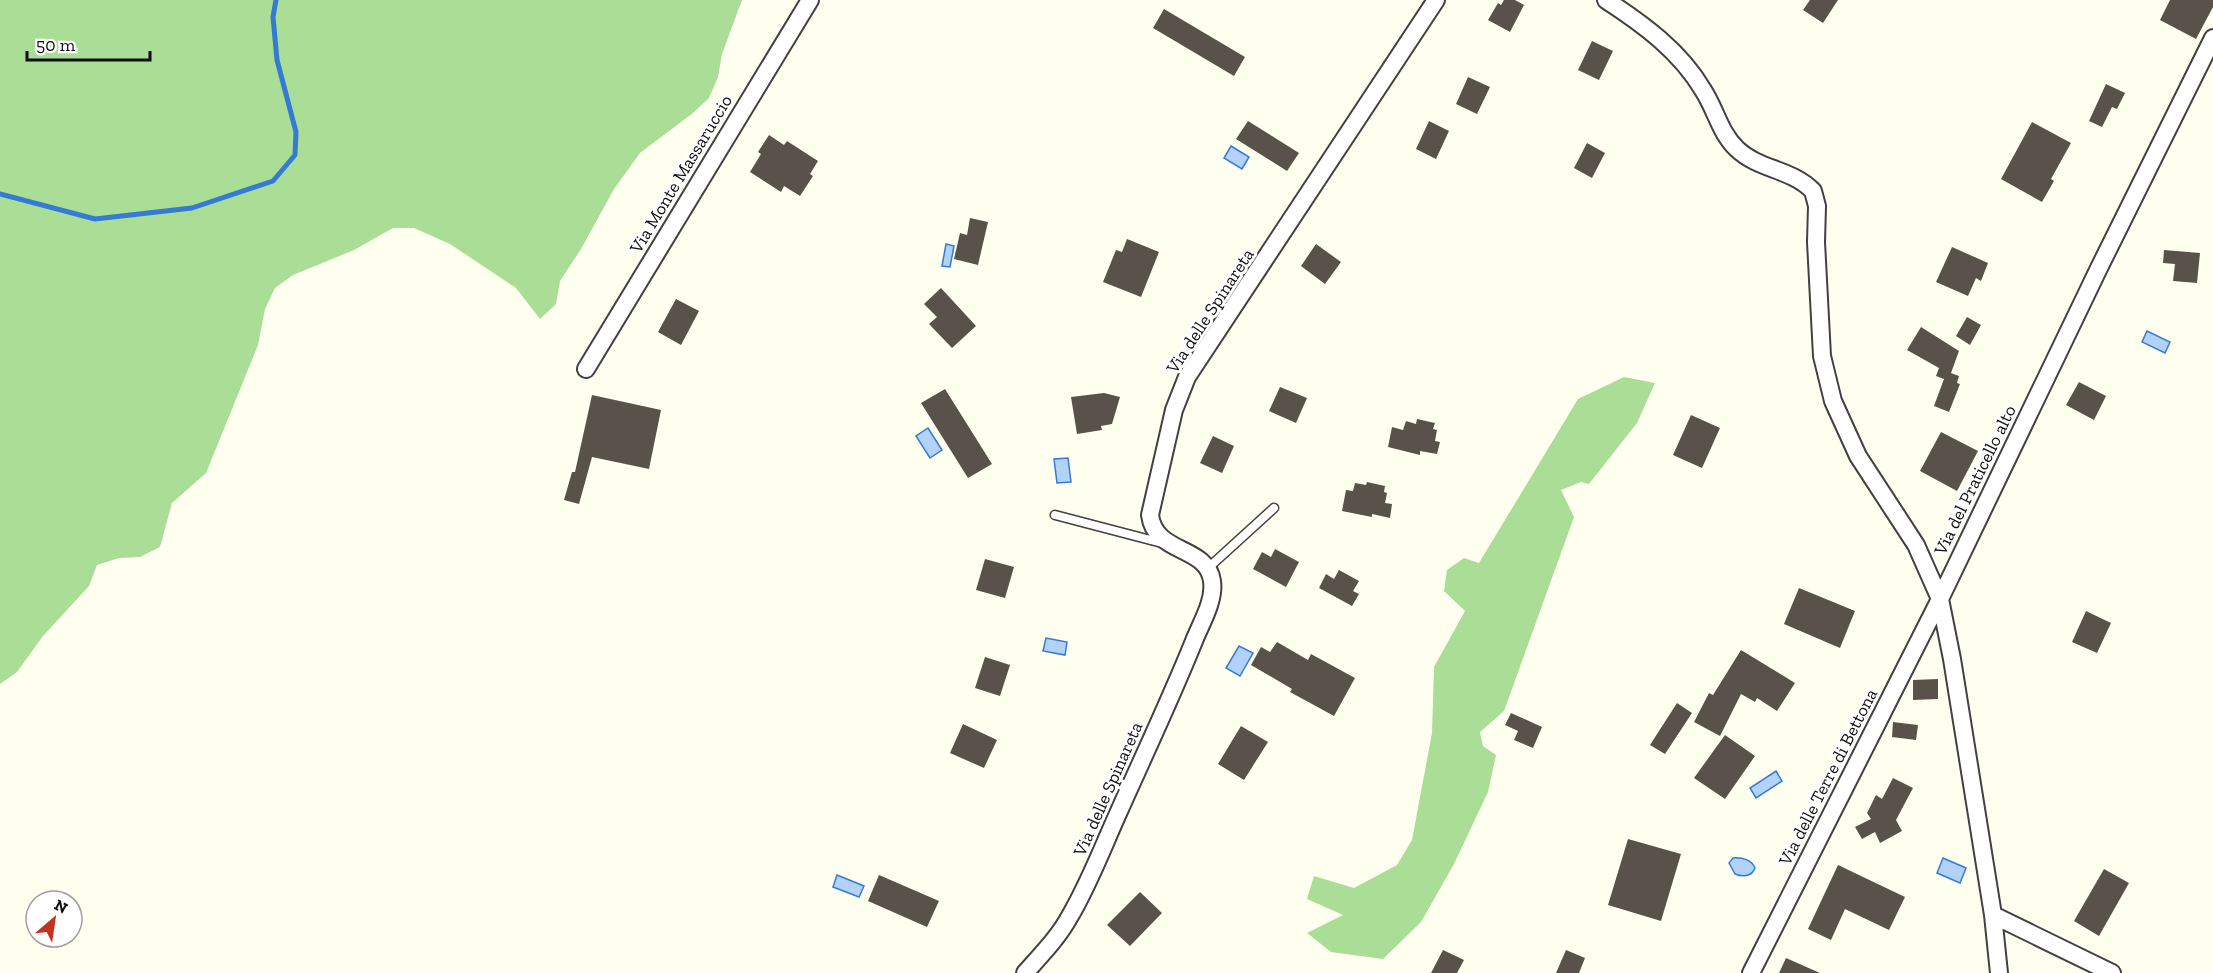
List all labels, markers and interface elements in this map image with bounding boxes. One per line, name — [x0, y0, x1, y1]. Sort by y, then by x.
scale bar — [27, 24, 150, 62]
text: 50 m — [36, 34, 76, 56]
street label: Via Monte Massaruccio — [625, 91, 737, 258]
street label: Via delle Spinareta — [1161, 244, 1259, 378]
street label: Via del Praticello alto — [1929, 402, 2021, 559]
street label: Via delle Terre di Bettona — [1773, 685, 1882, 870]
street label: Via delle Spinareta — [1068, 718, 1148, 860]
north arrow — [24, 889, 84, 949]
text: N — [51, 895, 71, 918]

